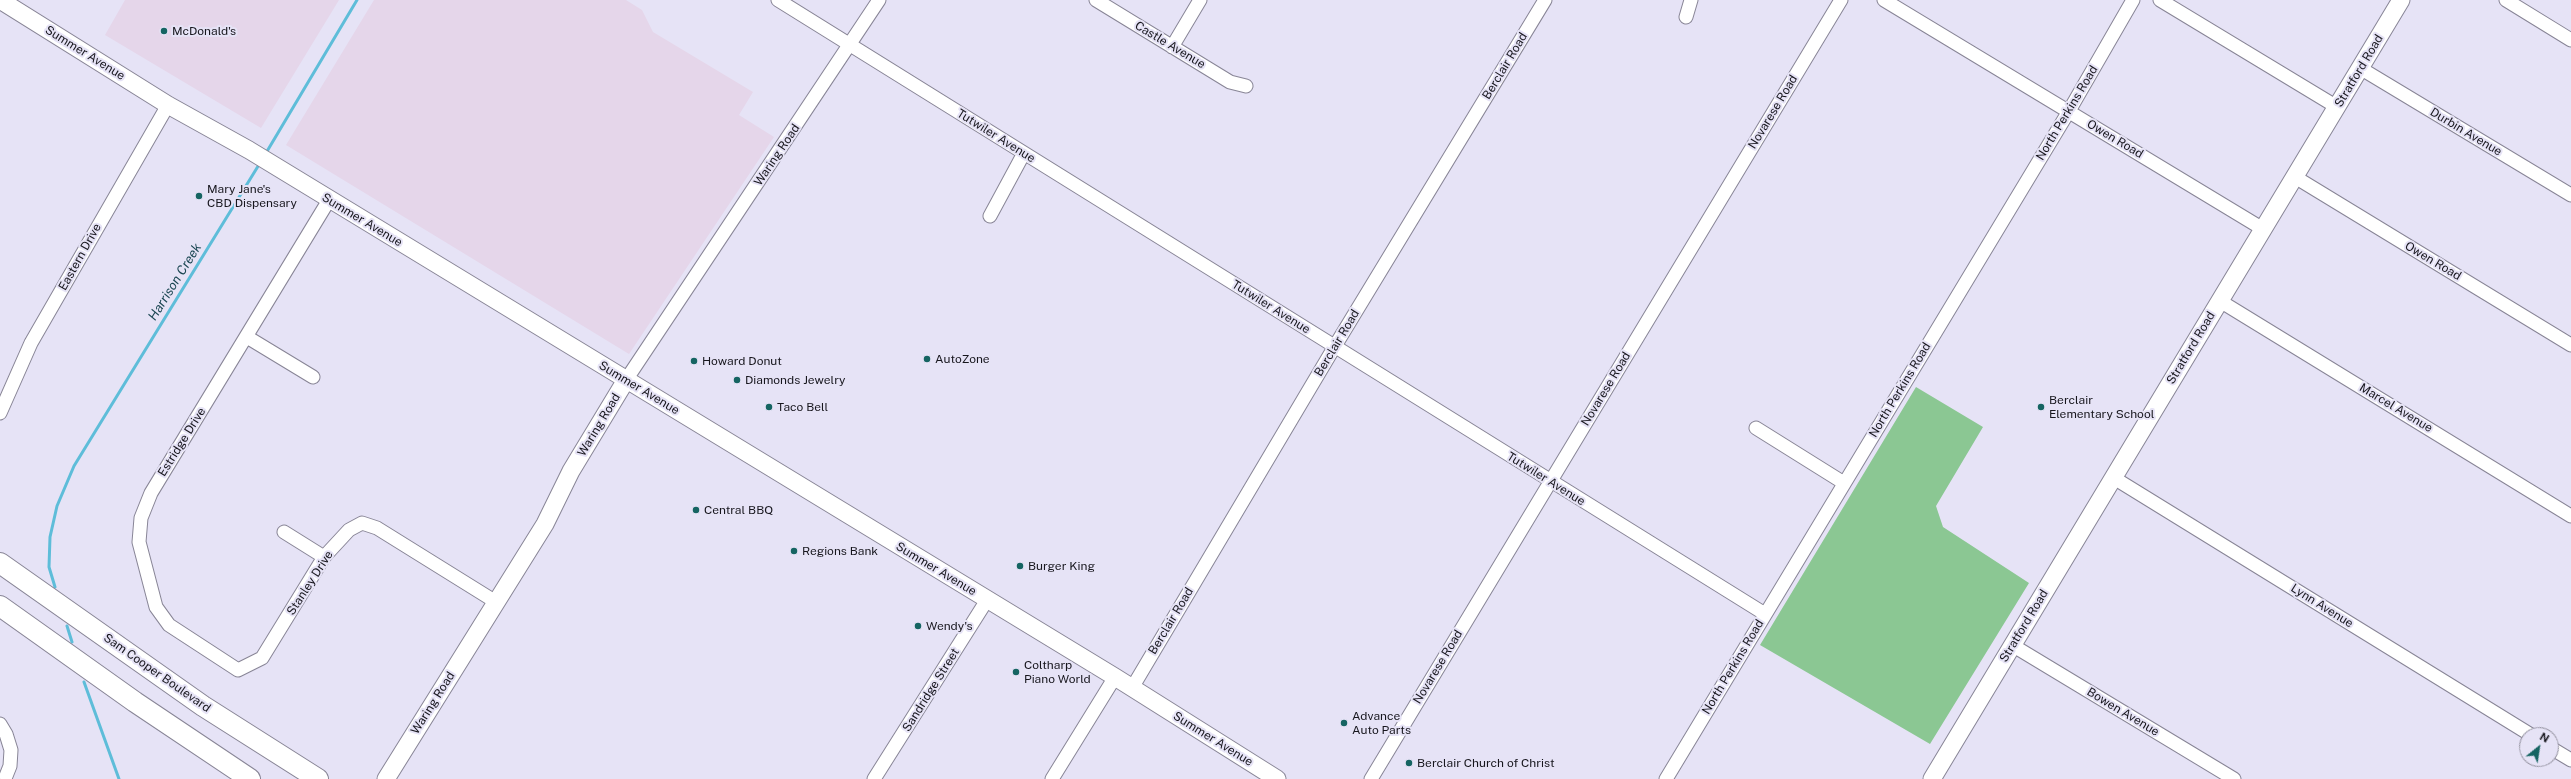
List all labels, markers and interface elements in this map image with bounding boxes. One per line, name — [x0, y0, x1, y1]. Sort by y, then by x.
street label: Castle Avenue — [1132, 18, 1208, 72]
street label: Summer Avenue — [42, 23, 128, 83]
place label: McDonald's — [172, 24, 236, 38]
marker: McDonald's — [159, 26, 169, 36]
street label: Berclair Road — [1479, 30, 1531, 102]
street label: Stratford Road — [2332, 32, 2386, 110]
street label: North Perkins Road — [2033, 63, 2101, 163]
street label: Novarese Road — [1745, 72, 1801, 152]
street label: Durbin Avenue — [2427, 105, 2505, 159]
street label: Tutwiler Avenue — [954, 106, 1038, 166]
street label: Owen Road — [2084, 117, 2146, 161]
street label: Waring Road — [751, 122, 803, 188]
place label: Mary Jane's CBD Dispensary — [207, 182, 297, 210]
street label: Summer Avenue — [319, 190, 405, 250]
marker: Mary Jane's CBD Dispensary — [194, 191, 204, 201]
street label: Eastern Drive — [56, 221, 104, 293]
street label: Owen Road — [2402, 239, 2464, 283]
water label: Harrison Creek — [145, 241, 205, 323]
street label: Tutwiler Avenue — [1229, 277, 1313, 337]
street label: Berclair Road — [1311, 307, 1363, 379]
street label: Stratford Road — [2164, 309, 2218, 387]
street label: North Perkins Road — [1866, 340, 1934, 440]
street label: Novarese Road — [1578, 349, 1634, 429]
place label: AutoZone — [935, 352, 990, 366]
place label: Howard Donut — [702, 354, 782, 368]
marker: AutoZone — [922, 354, 932, 364]
marker: Howard Donut — [689, 356, 699, 366]
street label: Summer Avenue — [596, 358, 682, 418]
place label: Diamonds Jewelry — [745, 373, 845, 387]
marker: Diamonds Jewelry — [732, 375, 742, 385]
street label: Marcel Avenue — [2357, 380, 2435, 436]
street label: Waring Road — [575, 391, 623, 459]
place label: Berclair Elementary School — [2049, 393, 2154, 421]
place label: Taco Bell — [777, 400, 828, 414]
marker: Taco Bell — [764, 402, 774, 412]
marker: Berclair Elementary School — [2036, 402, 2046, 412]
street label: Estridge Drive — [155, 405, 209, 479]
street label: Tutwiler Avenue — [1504, 449, 1588, 509]
place label: Central BBQ — [704, 503, 773, 517]
marker: Central BBQ — [691, 505, 701, 515]
street label: Summer Avenue — [893, 539, 979, 599]
place label: Regions Bank — [802, 544, 878, 558]
marker: Regions Bank — [789, 546, 799, 556]
street label: Stanley Drive — [284, 548, 336, 618]
place label: Burger King — [1028, 559, 1095, 573]
marker: Burger King — [1015, 561, 1025, 571]
street label: Lynn Avenue — [2288, 581, 2356, 631]
street label: Berclair Road — [1145, 585, 1197, 657]
street label: Stratford Road — [1997, 587, 2051, 665]
street label: North Perkins Road — [1699, 617, 1767, 717]
place label: Wendy's — [926, 619, 972, 633]
marker: Wendy's — [913, 621, 923, 631]
street label: Novarese Road — [1410, 627, 1466, 707]
street label: Sam Cooper Boulevard — [101, 631, 213, 715]
street label: Sandridge Street — [900, 646, 962, 734]
place label: Coltharp Piano World — [1024, 658, 1091, 686]
marker: Coltharp Piano World — [1011, 667, 1021, 677]
street label: Waring Road — [408, 669, 458, 737]
street label: Bowen Avenue — [2084, 685, 2162, 739]
street label: Summer Avenue — [1170, 709, 1256, 769]
place label: Advance Auto Parts — [1352, 709, 1411, 737]
marker: Advance Auto Parts — [1339, 718, 1349, 728]
north arrow — [2519, 727, 2559, 767]
text: N — [2538, 730, 2551, 745]
place label: Berclair Church of Christ — [1417, 756, 1555, 770]
marker: Berclair Church of Christ — [1404, 758, 1414, 768]

